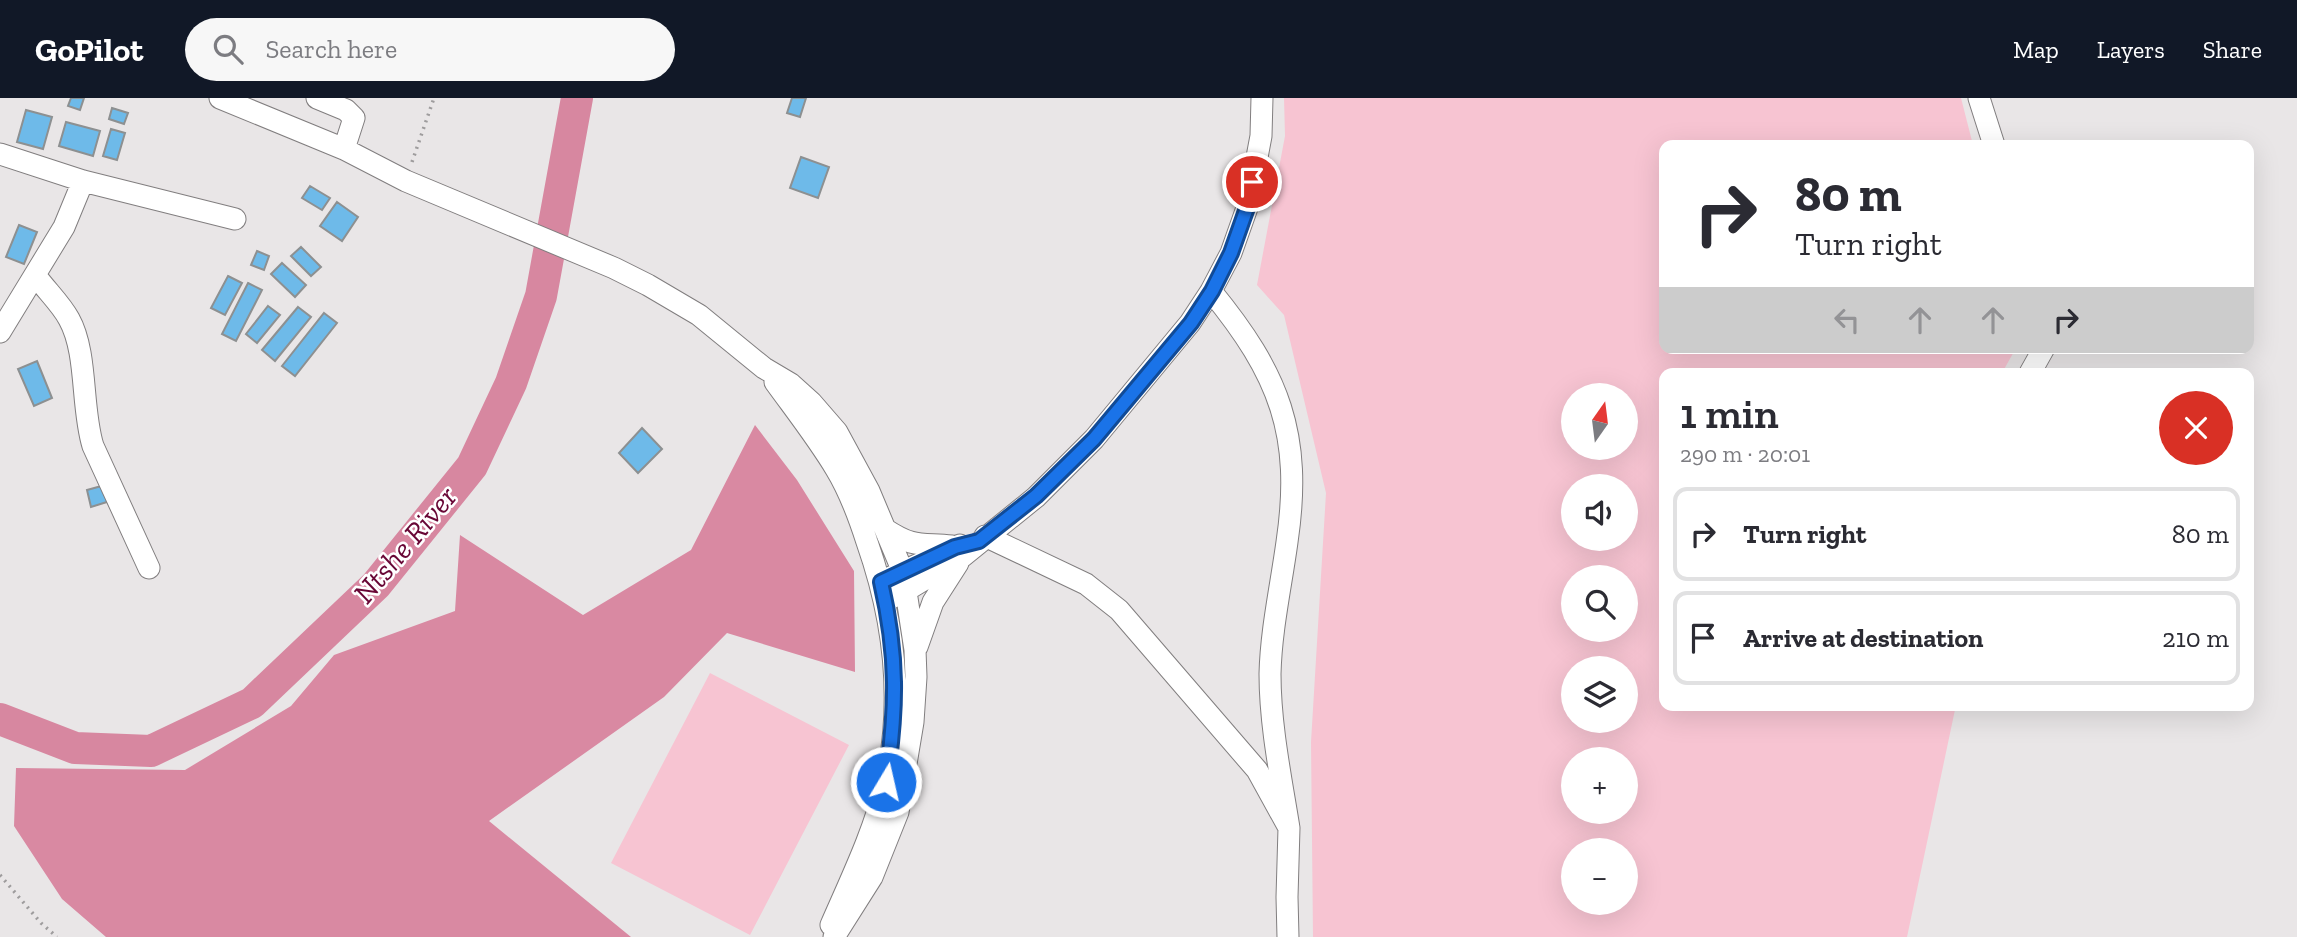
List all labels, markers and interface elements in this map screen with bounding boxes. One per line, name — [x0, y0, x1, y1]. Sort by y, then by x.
search box — [185, 18, 675, 81]
text: GoPilot — [35, 30, 143, 69]
icon: search — [209, 30, 247, 68]
text: Search here — [265, 33, 397, 65]
text: Map — [2013, 35, 2059, 64]
text: Layers — [2097, 35, 2165, 64]
text: Share — [2203, 35, 2262, 64]
pin — [1222, 152, 1282, 212]
icon: arrive — [1233, 163, 1271, 201]
text: 80 m — [1795, 165, 1902, 224]
icon: right — [1680, 168, 1771, 259]
text: Turn right — [1795, 225, 1942, 263]
icon: left — [1828, 301, 1866, 339]
icon: ahead — [1901, 301, 1939, 339]
icon: ahead — [1974, 301, 2012, 339]
icon: right — [2047, 301, 2085, 339]
north arrow — [1561, 383, 1638, 460]
map controls — [1561, 383, 1638, 915]
text: 1 min — [1680, 388, 1779, 439]
button: close — [2159, 391, 2233, 465]
text: 290 m · 20:01 — [1680, 440, 1810, 468]
button: sound — [1561, 474, 1638, 551]
water label: Ntshe River — [346, 479, 465, 611]
icon: right — [1684, 515, 1722, 553]
text: Turn right — [1743, 518, 1866, 550]
text: 80 m — [2172, 518, 2229, 550]
button: search — [1561, 565, 1638, 642]
icon: arrive — [1684, 619, 1722, 657]
text: Arrive at destination — [1743, 622, 1983, 654]
text: 210 m — [2162, 622, 2229, 654]
button: layers — [1561, 656, 1638, 733]
position arrow — [849, 745, 923, 819]
button: + — [1561, 747, 1638, 824]
button: − — [1561, 838, 1638, 915]

